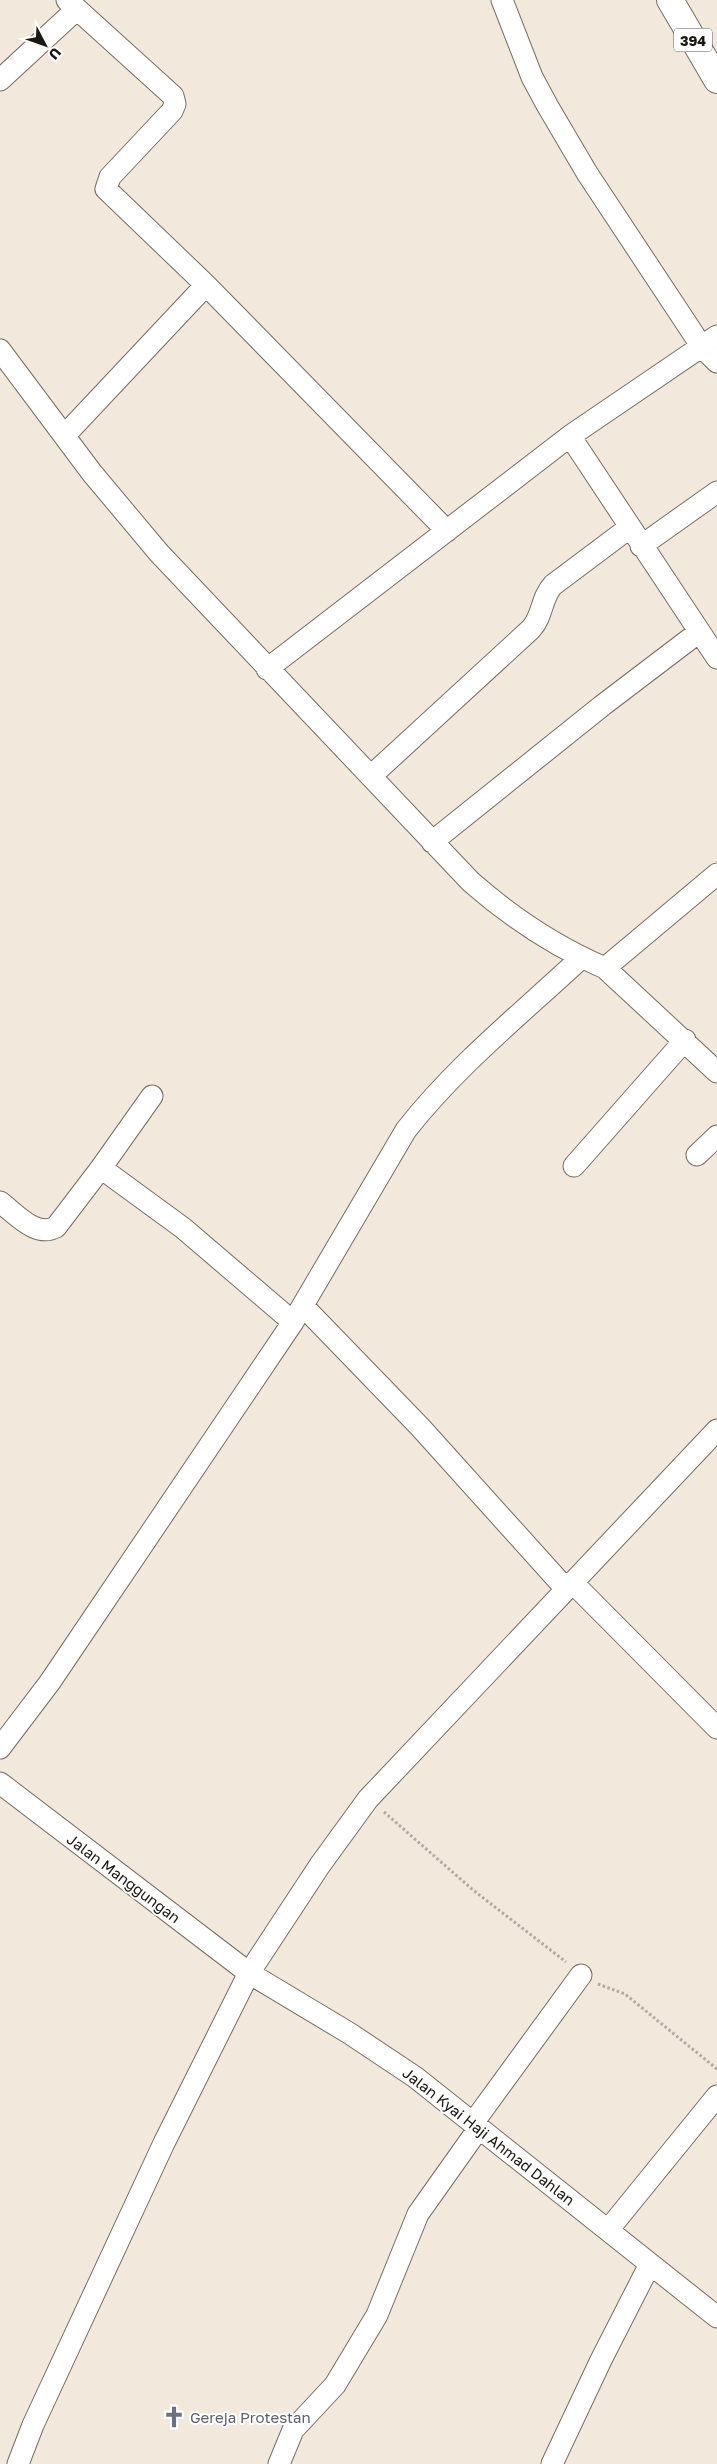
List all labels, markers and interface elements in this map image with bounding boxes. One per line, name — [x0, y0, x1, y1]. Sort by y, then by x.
north arrow — [20, 20, 70, 70]
road number: 394 — [674, 28, 712, 52]
text: U — [45, 44, 65, 63]
street label: Jalan Manggungan — [64, 1829, 184, 1927]
street label: Jalan Kyai Haji Ahmad Dahlan — [399, 2063, 579, 2209]
church icon: Gereja Protestan — [161, 2404, 187, 2430]
place label: Gereja Protestan — [190, 2408, 311, 2426]

